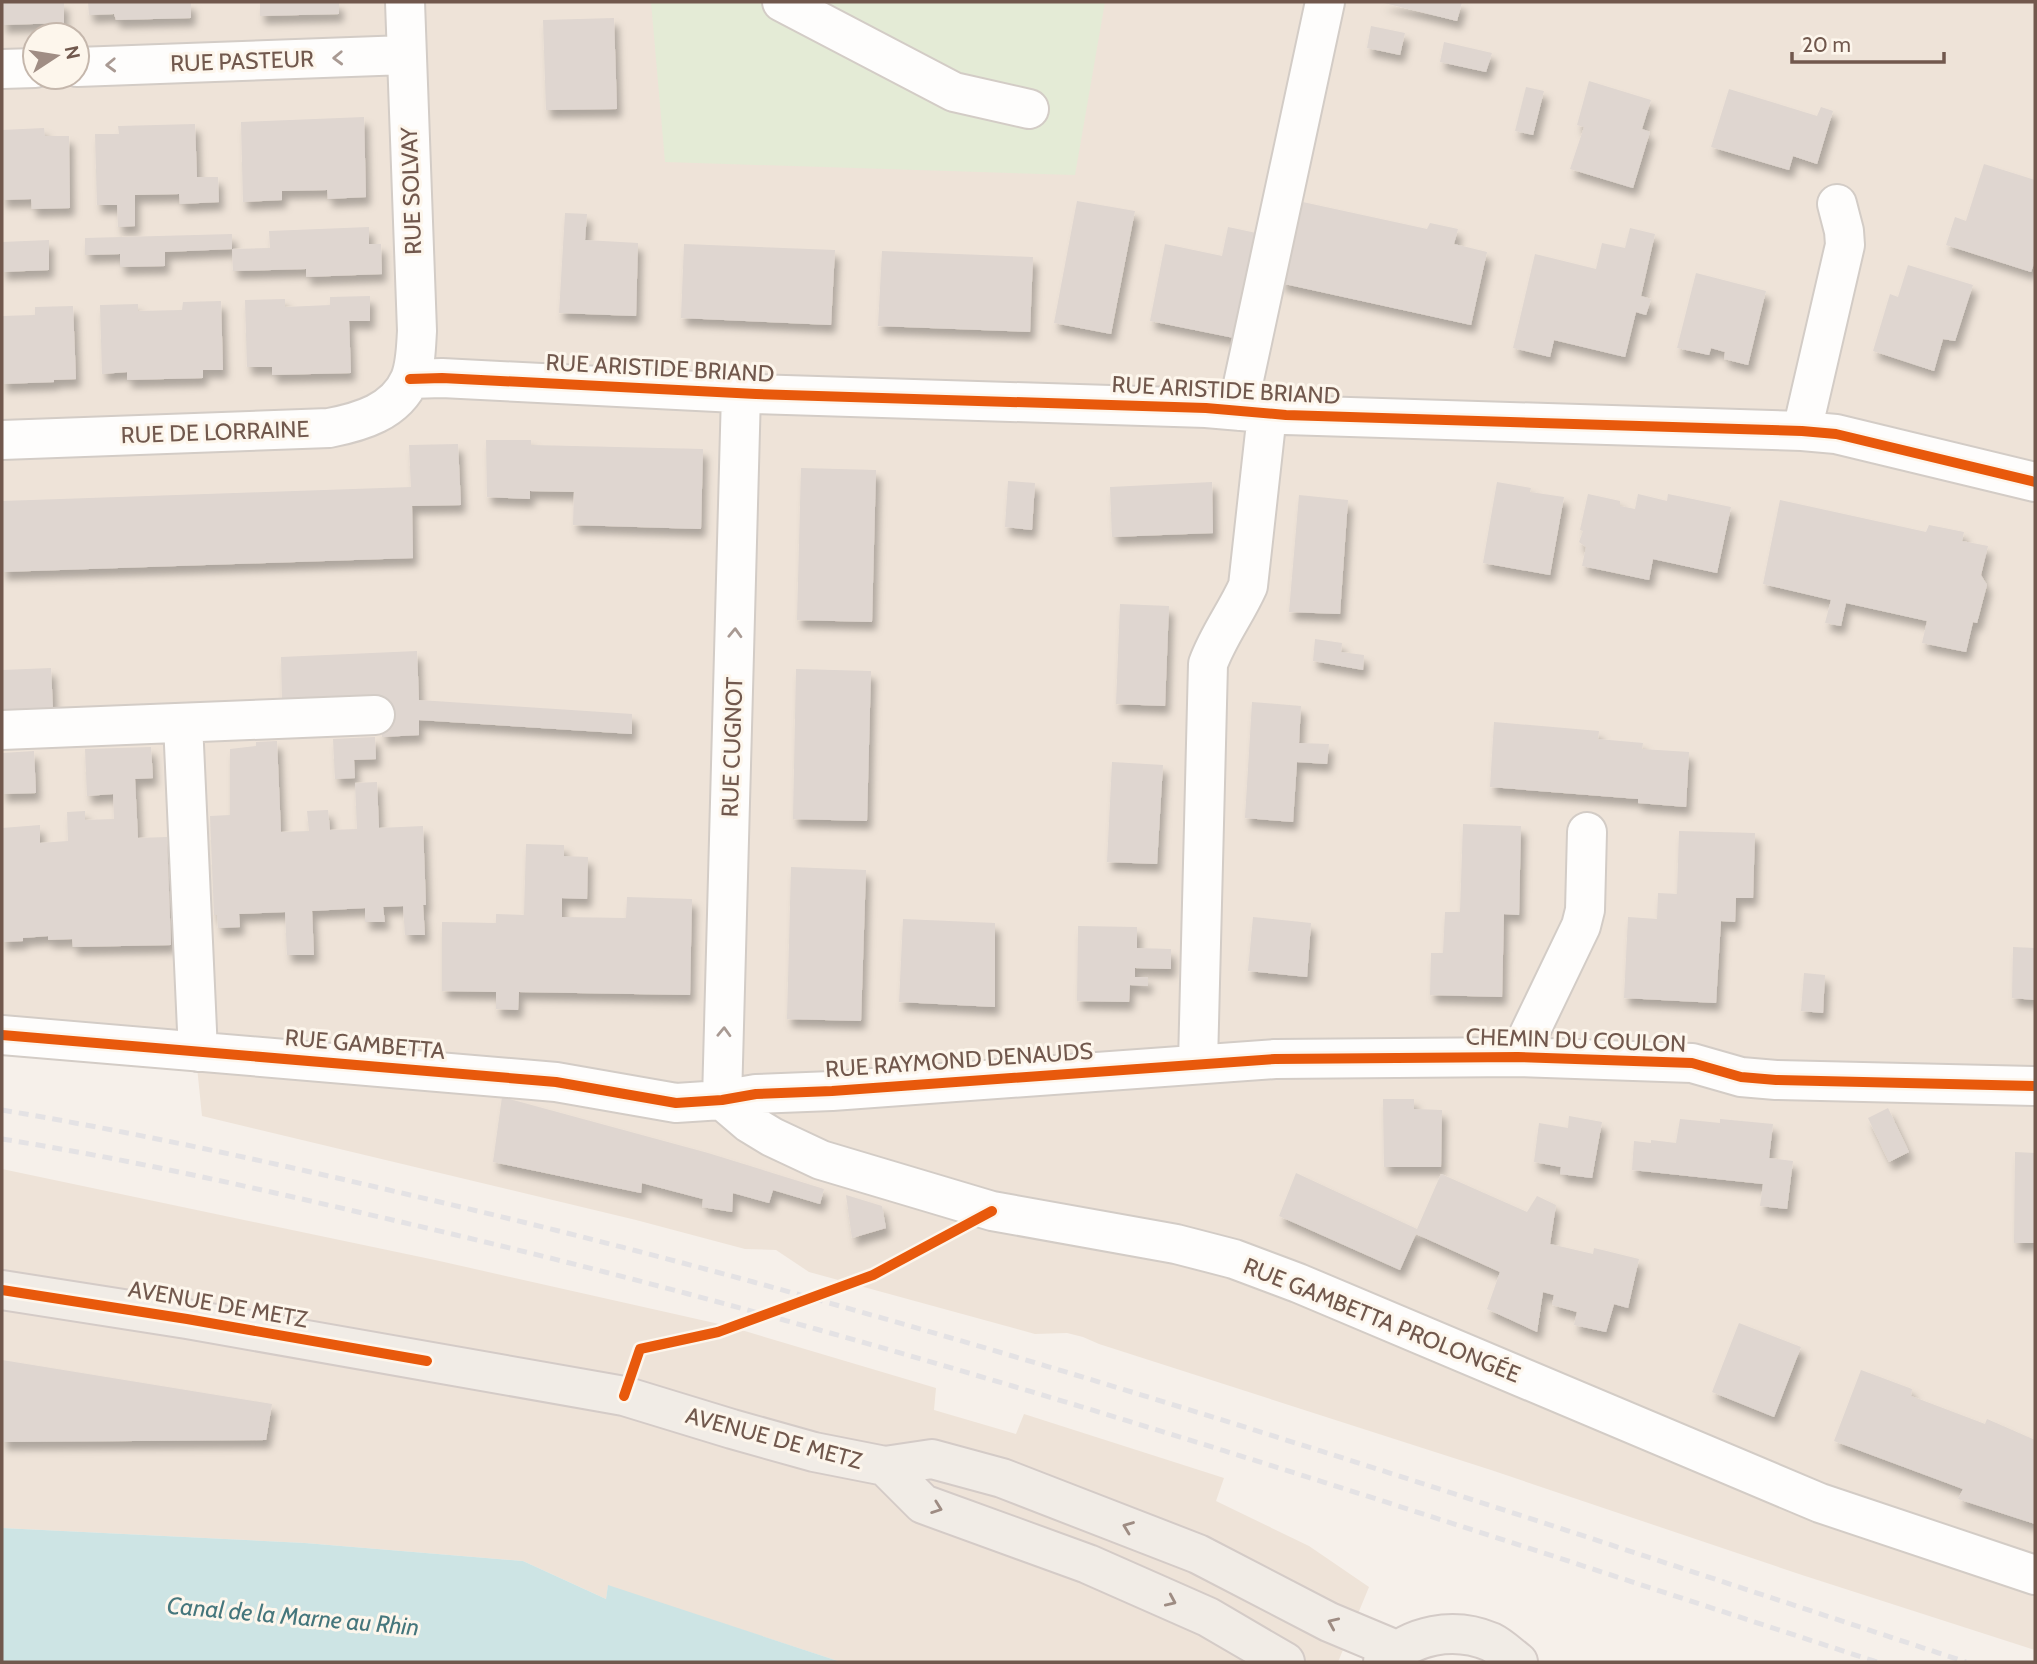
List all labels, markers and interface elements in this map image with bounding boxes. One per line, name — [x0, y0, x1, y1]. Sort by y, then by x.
north arrow — [21, 21, 91, 91]
scale bar — [1792, 21, 1944, 65]
text: 20 m — [1802, 32, 1851, 57]
text: N — [59, 44, 85, 62]
street label: RUE PASTEUR — [170, 44, 314, 78]
one-way arrow — [332, 50, 343, 66]
one-way arrow — [105, 58, 116, 73]
street label: RUE SOLVAY — [395, 126, 427, 255]
street label: RUE ARISTIDE BRIAND — [545, 348, 775, 388]
street label: RUE ARISTIDE BRIAND — [1111, 370, 1341, 410]
street label: RUE DE LORRAINE — [120, 415, 310, 449]
one-way arrow — [727, 627, 743, 638]
street label: RUE CUGNOT — [716, 676, 748, 818]
street label: CHEMIN DU COULON — [1465, 1022, 1687, 1058]
street label: RUE GAMBETTA — [284, 1023, 446, 1065]
one-way arrow — [716, 1026, 731, 1037]
street label: RUE RAYMOND DENAUDS — [824, 1037, 1094, 1083]
street label: RUE GAMBETTA PROLONGÉE — [1239, 1251, 1525, 1388]
street label: AVENUE DE METZ — [126, 1274, 310, 1334]
street label: AVENUE DE METZ — [683, 1401, 866, 1475]
one-way arrow — [930, 1500, 942, 1514]
one-way arrow — [1122, 1521, 1134, 1535]
water label: Canal de la Marne au Rhin — [166, 1591, 420, 1641]
one-way arrow — [1164, 1593, 1176, 1607]
one-way arrow — [1328, 1618, 1340, 1632]

